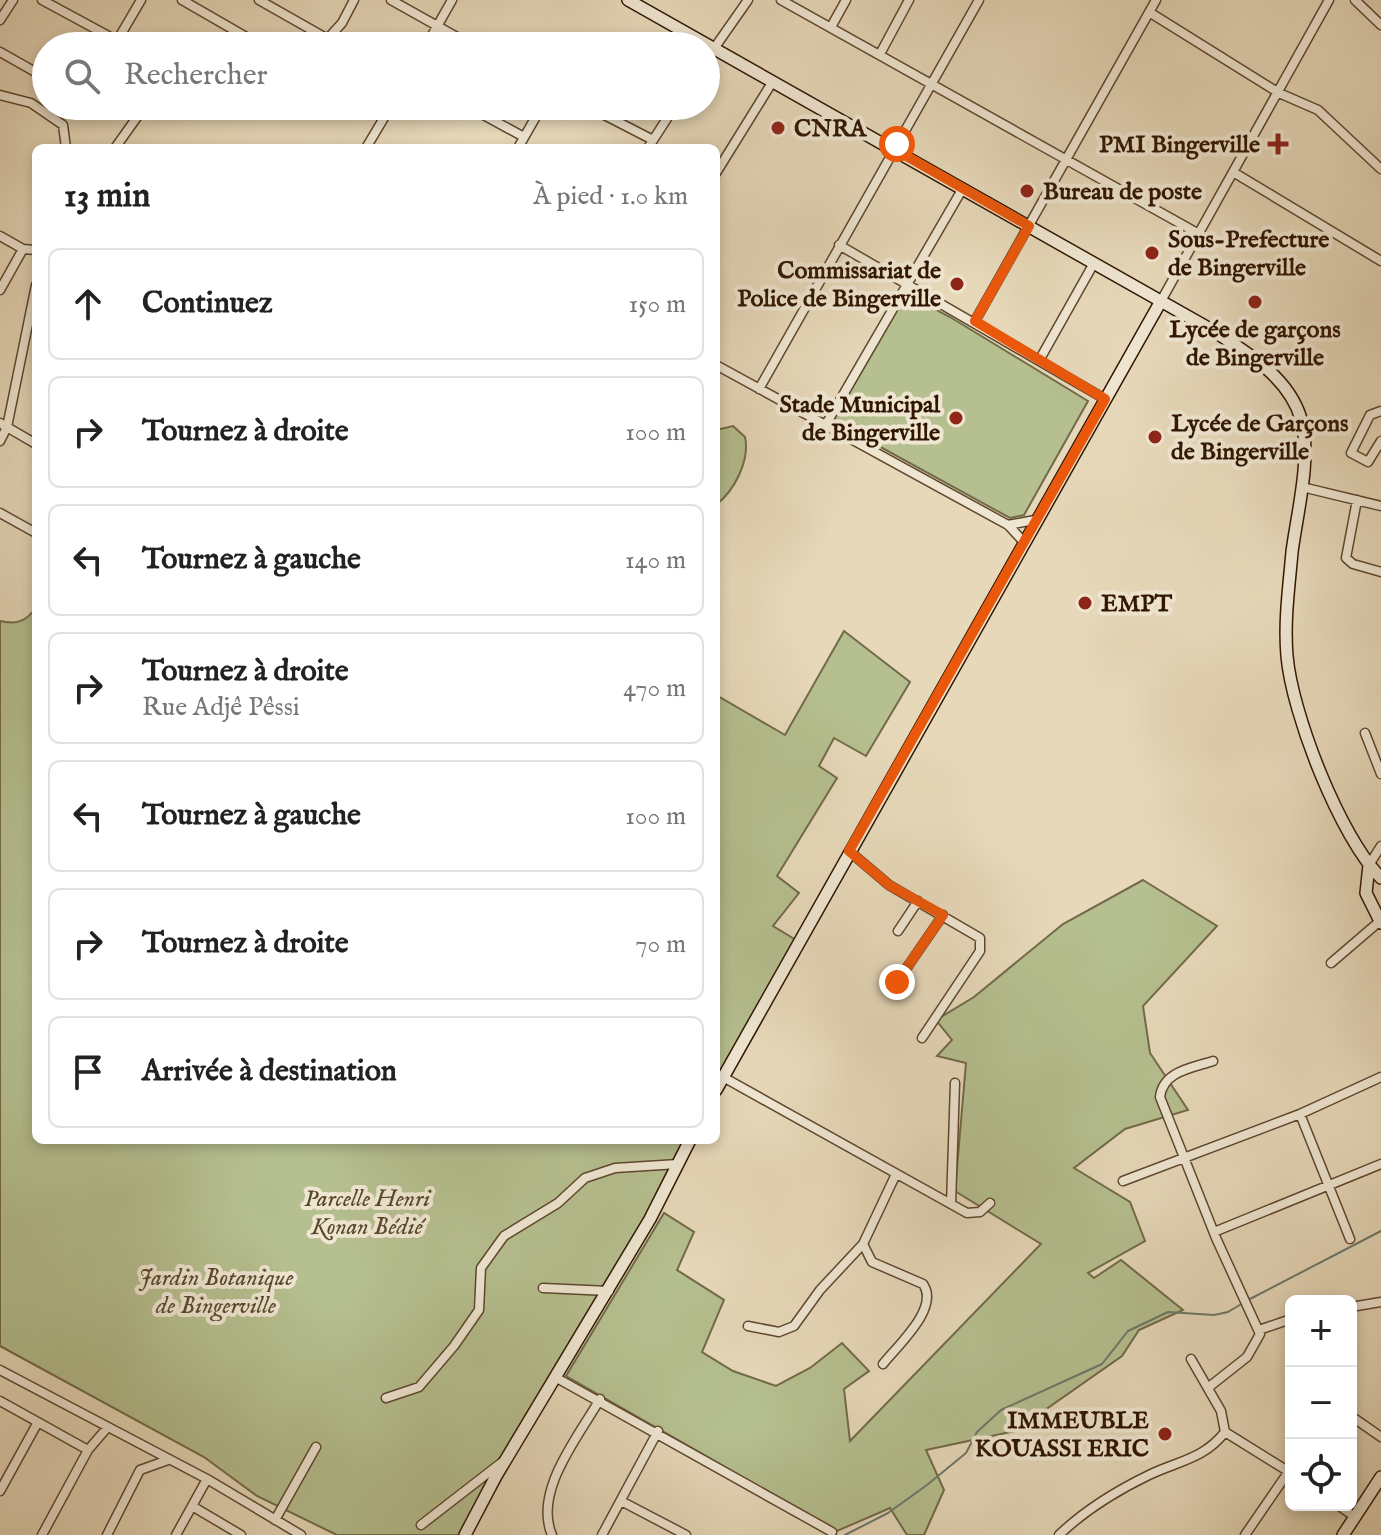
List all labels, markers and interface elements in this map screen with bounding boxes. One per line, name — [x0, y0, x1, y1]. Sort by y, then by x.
search box — [32, 32, 720, 120]
icon: search — [60, 54, 104, 98]
text: Rechercher — [124, 57, 268, 95]
place label: CNRA — [794, 114, 868, 145]
marker: CNRA — [769, 119, 787, 137]
route start — [879, 126, 915, 162]
place label: PMI Bingerville — [1099, 130, 1260, 161]
marker: PMI Bingerville — [1267, 133, 1289, 155]
text: 13 min — [64, 175, 150, 218]
place label: Bureau de poste — [1043, 177, 1202, 208]
text: À pied · 1.0 km — [533, 180, 688, 213]
marker: Bureau de poste — [1018, 182, 1036, 200]
place label: Sous-Prefecture de Bingerville — [1168, 225, 1329, 284]
marker: Sous-Prefecture de Bingerville — [1143, 244, 1161, 262]
place label: Commissariat de Police de Bingerville — [737, 256, 941, 315]
marker: Commissariat de Police de Bingerville — [948, 275, 966, 293]
icon: ahead — [66, 282, 110, 326]
text: Continuez — [142, 285, 273, 323]
text: 150 m — [628, 288, 686, 321]
marker: Lycée de garçons de Bingerville — [1246, 293, 1264, 311]
place label: Lycée de garçons de Bingerville — [1169, 315, 1341, 374]
place label: Stade Municipal de Bingerville — [780, 390, 940, 449]
marker: Stade Municipal de Bingerville — [947, 409, 965, 427]
place label: Lycée de Garçons de Bingerville — [1171, 409, 1349, 468]
icon: right — [66, 410, 110, 454]
text: Tournez à droite — [142, 413, 349, 451]
text: 100 m — [625, 416, 686, 449]
marker: Lycée de Garçons de Bingerville — [1146, 428, 1164, 446]
icon: left — [66, 538, 110, 582]
text: Tournez à gauche — [142, 541, 361, 579]
text: 140 m — [625, 544, 686, 577]
place label: EMPT — [1101, 589, 1172, 620]
marker: EMPT — [1076, 594, 1094, 612]
text: Tournez à droite — [142, 653, 349, 691]
icon: right — [66, 666, 110, 710]
text: 470 m — [623, 672, 686, 705]
text: Rue Adjê Pêssi — [142, 691, 300, 724]
icon: left — [66, 794, 110, 838]
text: Tournez à gauche — [142, 797, 361, 835]
text: 100 m — [625, 800, 686, 833]
icon: right — [66, 922, 110, 966]
text: Tournez à droite — [142, 925, 349, 963]
text: 70 m — [635, 928, 686, 961]
route end — [879, 964, 915, 1000]
icon: arrive — [66, 1050, 110, 1094]
text: Arrivée à destination — [142, 1053, 397, 1091]
park label: Parcelle Henri Konan Bédié — [304, 1184, 432, 1243]
park label: Jardin Botanique de Bingerville — [138, 1263, 294, 1322]
map controls — [1285, 1295, 1357, 1511]
button: + — [1285, 1295, 1357, 1367]
button: − — [1285, 1367, 1357, 1439]
place label: IMMEUBLE KOUASSI ERIC — [975, 1406, 1149, 1465]
marker: IMMEUBLE KOUASSI ERIC — [1156, 1425, 1174, 1443]
button: locate — [1285, 1439, 1357, 1511]

